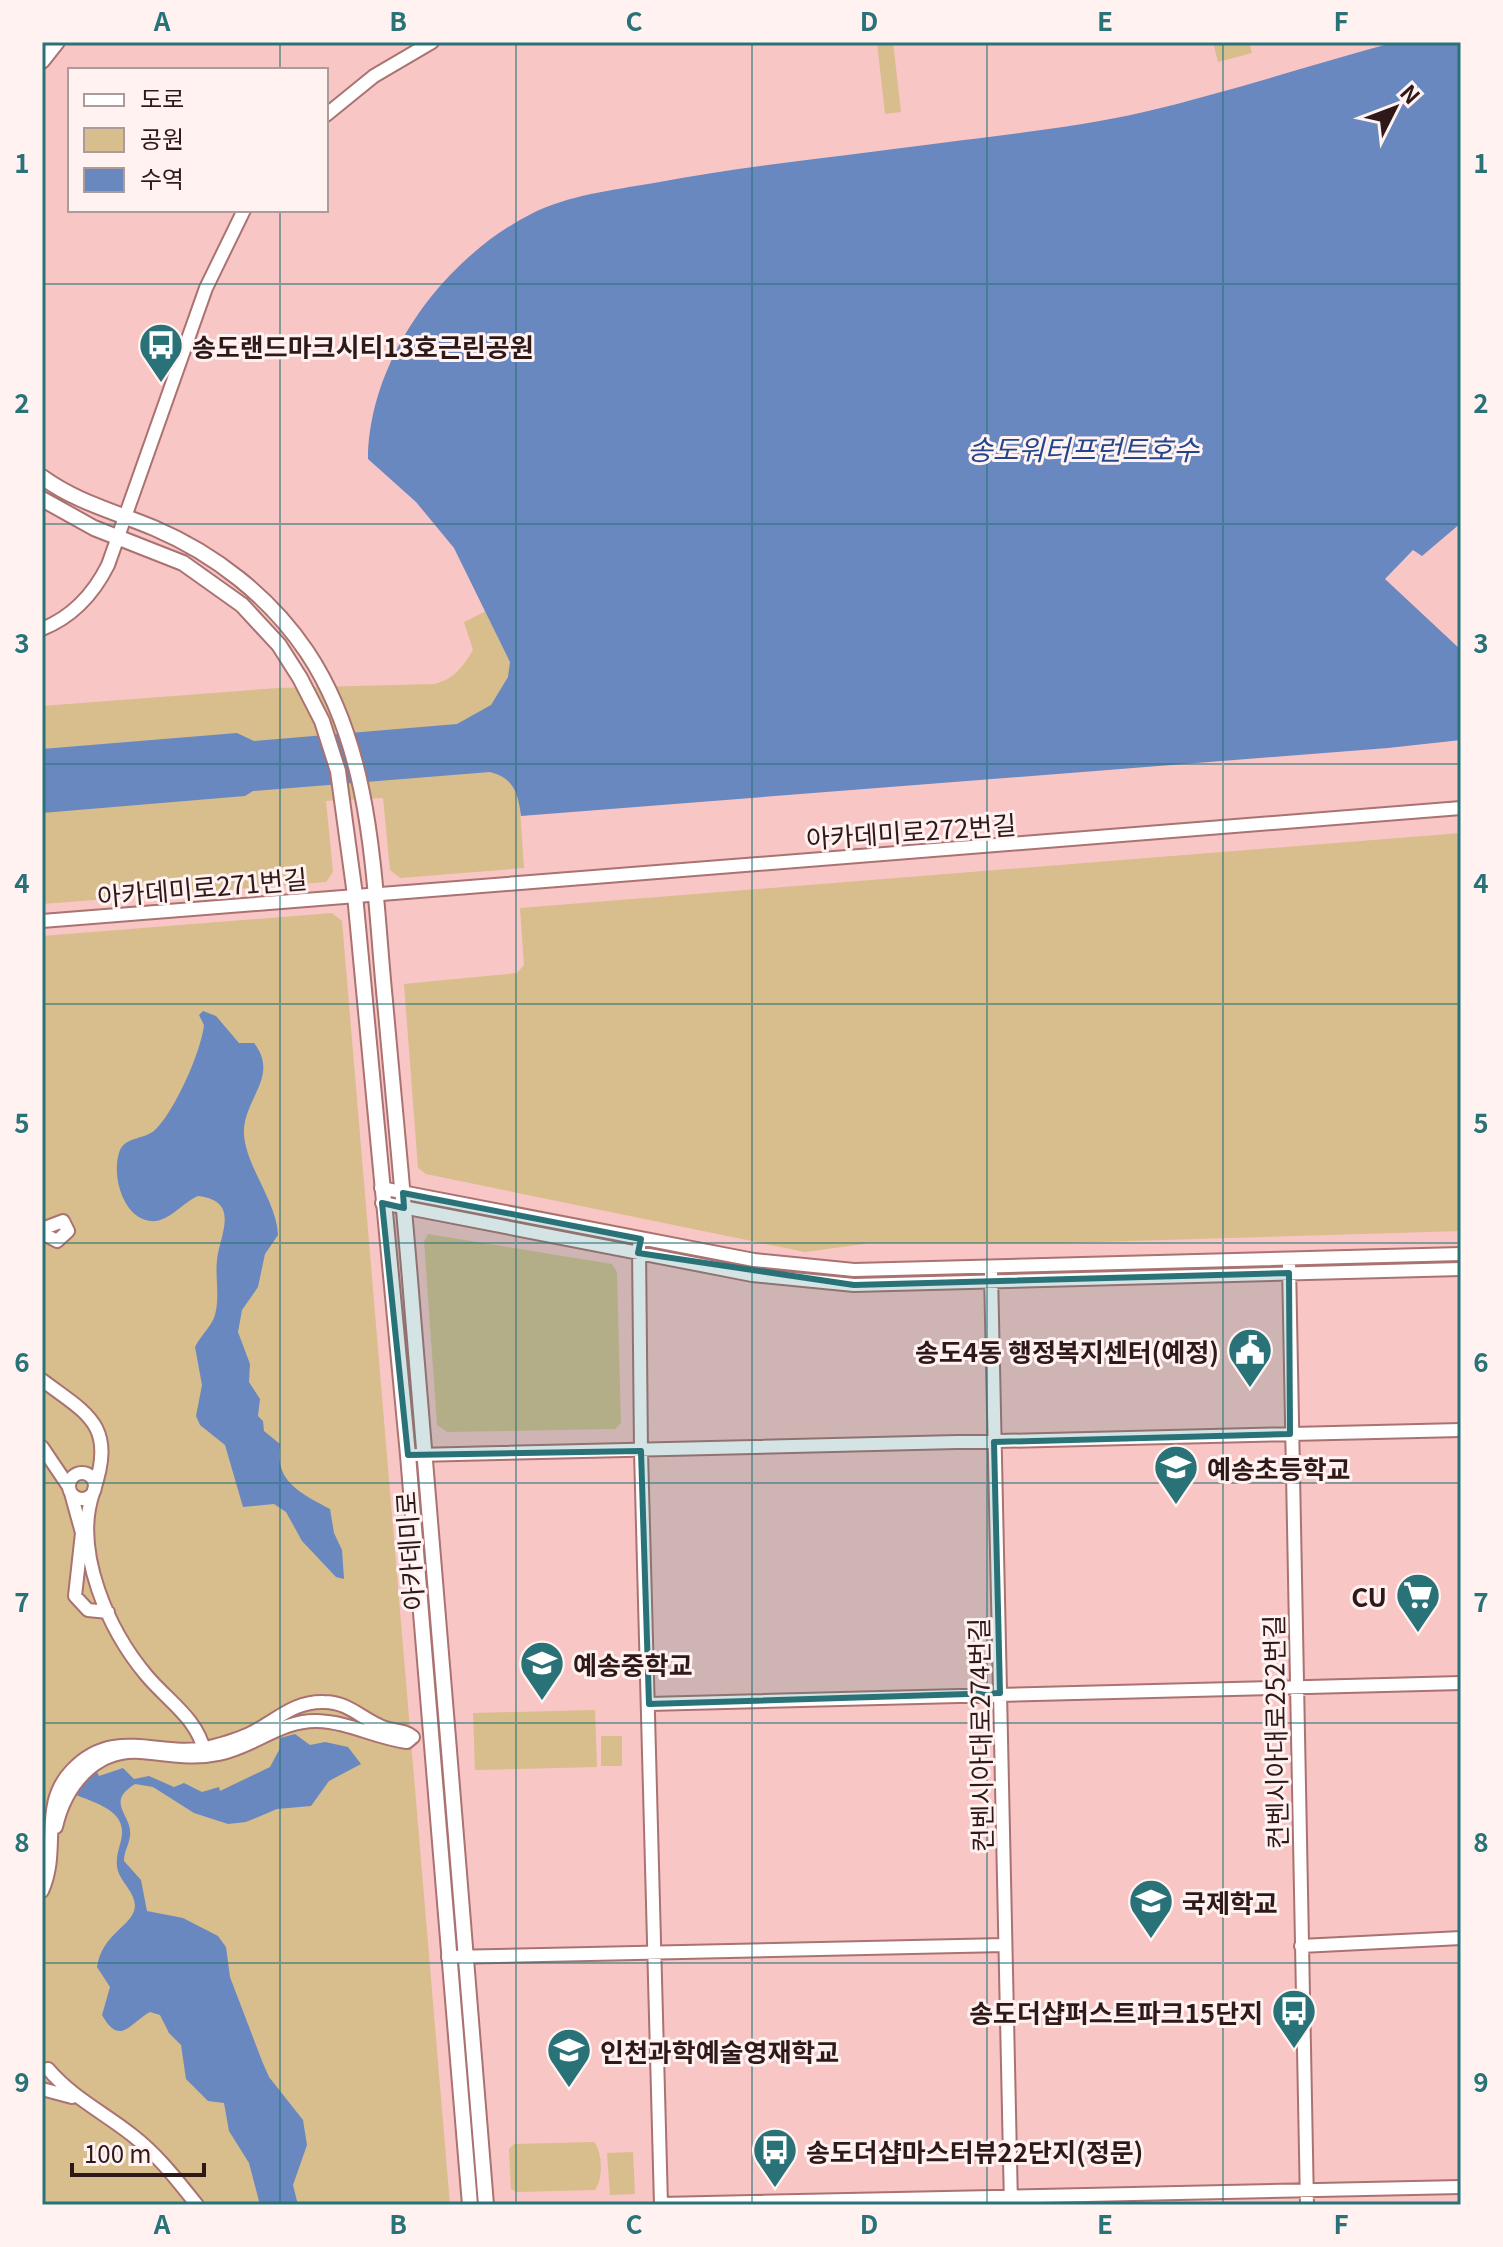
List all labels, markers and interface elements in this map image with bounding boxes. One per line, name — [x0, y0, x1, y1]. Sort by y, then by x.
text: A — [153, 1, 171, 38]
text: B — [389, 1, 407, 38]
text: C — [625, 1, 643, 38]
text: D — [860, 1, 878, 38]
text: E — [1097, 1, 1113, 38]
text: F — [1333, 1, 1349, 38]
legend — [68, 68, 328, 212]
north arrow — [1355, 68, 1435, 148]
text: N — [1394, 76, 1429, 110]
text: 도로 — [140, 80, 184, 115]
text: 공원 — [140, 120, 184, 155]
text: 1 — [14, 143, 30, 180]
text: 1 — [1473, 143, 1489, 180]
text: 수역 — [140, 160, 184, 195]
bus stop icon: 송도랜드마크시티13호근린공원 — [137, 321, 185, 384]
place label: 송도랜드마크시티13호근린공원 — [192, 327, 534, 364]
text: 2 — [14, 383, 30, 420]
text: 2 — [1473, 383, 1489, 420]
water label: 송도워터프런트호수 — [967, 428, 1200, 468]
text: 3 — [14, 623, 30, 660]
text: 3 — [1473, 623, 1489, 660]
street label: 아카데미로272번길 — [805, 804, 1017, 856]
street label: 아카데미로271번길 — [95, 858, 309, 914]
text: 4 — [14, 863, 30, 900]
text: 4 — [1473, 863, 1489, 900]
text: 5 — [14, 1103, 30, 1140]
text: 5 — [1473, 1103, 1489, 1140]
public building icon: 송도4동 행정복지센터(예정) — [1226, 1326, 1274, 1389]
place label: 송도4동 행정복지센터(예정) — [915, 1332, 1219, 1369]
text: 6 — [14, 1342, 30, 1379]
text: 6 — [1473, 1342, 1489, 1379]
school or university icon: 예송초등학교 — [1152, 1443, 1200, 1506]
place label: 예송초등학교 — [1207, 1449, 1351, 1486]
street label: 아카데미로 — [385, 1490, 431, 1612]
supermarket icon: CU — [1394, 1571, 1442, 1634]
place label: CU — [1351, 1577, 1387, 1614]
text: 7 — [14, 1582, 30, 1619]
text: 7 — [1473, 1582, 1489, 1619]
street label: 컨벤시아대로252번길 — [1253, 1614, 1295, 1850]
street label: 컨벤시아대로274번길 — [958, 1617, 1000, 1853]
school or university icon: 예송중학교 — [518, 1639, 566, 1702]
place label: 예송중학교 — [573, 1645, 693, 1682]
text: 8 — [14, 1822, 30, 1859]
text: 8 — [1473, 1822, 1489, 1859]
school or university icon: 국제학교 — [1127, 1877, 1175, 1940]
place label: 국제학교 — [1182, 1883, 1278, 1920]
bus stop icon: 송도더샵퍼스트파크15단지 — [1270, 1987, 1318, 2050]
place label: 송도더샵퍼스트파크15단지 — [969, 1993, 1263, 2030]
school or university icon: 인천과학예술영재학교 — [545, 2026, 593, 2089]
place label: 인천과학예술영재학교 — [600, 2032, 839, 2069]
text: 9 — [14, 2062, 30, 2099]
text: 9 — [1473, 2062, 1489, 2099]
bus stop icon: 송도더샵마스터뷰22단지(정문) — [751, 2126, 799, 2189]
scale bar — [72, 2127, 204, 2177]
place label: 송도더샵마스터뷰22단지(정문) — [806, 2132, 1143, 2169]
text: 100 m — [84, 2135, 152, 2170]
text: A — [153, 2204, 171, 2241]
text: B — [389, 2204, 407, 2241]
text: C — [625, 2204, 643, 2241]
text: D — [860, 2204, 878, 2241]
text: E — [1097, 2204, 1113, 2241]
text: F — [1333, 2204, 1349, 2241]

